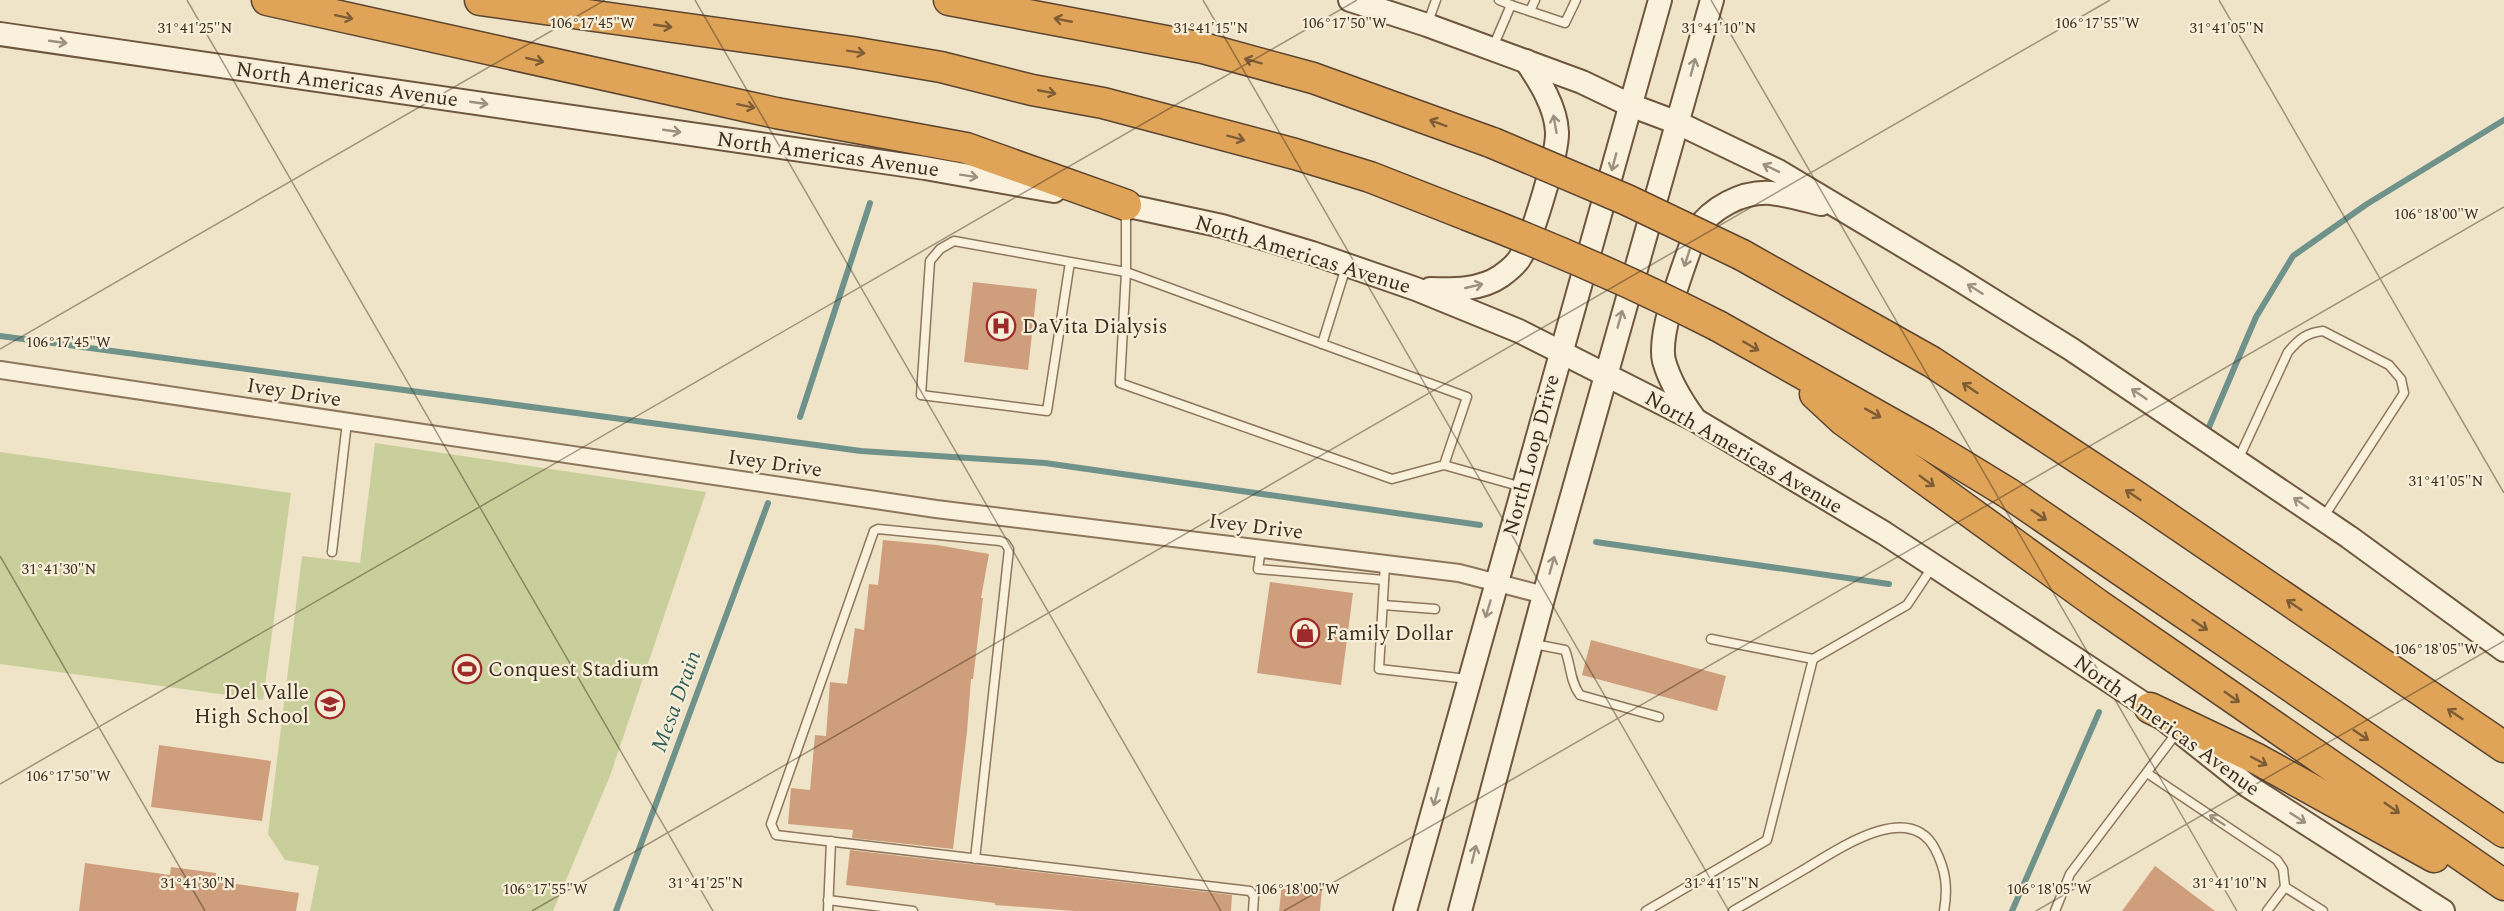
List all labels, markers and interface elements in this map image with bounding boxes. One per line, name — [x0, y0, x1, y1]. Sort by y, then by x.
one-way arrow — [334, 12, 354, 23]
text: 106°17'45"W — [549, 12, 635, 35]
text: 106°17'50"W — [1301, 12, 1387, 35]
text: 106°17'55"W — [2054, 12, 2140, 35]
one-way arrow — [1053, 14, 1072, 26]
text: 31°41'25"N — [158, 17, 233, 40]
text: 31°41'15"N — [1174, 17, 1249, 40]
text: 31°41'10"N — [1682, 17, 1757, 40]
text: 31°41'05"N — [2190, 17, 2265, 40]
one-way arrow — [653, 20, 672, 31]
one-way arrow — [48, 37, 67, 48]
one-way arrow — [846, 47, 866, 58]
street label: North Americas Avenue — [234, 54, 460, 116]
one-way arrow — [525, 54, 544, 66]
one-way arrow — [1244, 55, 1263, 67]
one-way arrow — [1688, 58, 1700, 77]
one-way arrow — [1037, 87, 1056, 98]
one-way arrow — [469, 98, 489, 109]
one-way arrow — [735, 101, 755, 112]
one-way arrow — [1550, 115, 1561, 134]
one-way arrow — [1429, 117, 1448, 128]
street label: North Americas Avenue — [715, 124, 941, 186]
one-way arrow — [662, 126, 682, 137]
one-way arrow — [1227, 133, 1246, 144]
one-way arrow — [1608, 152, 1620, 171]
one-way arrow — [1763, 161, 1781, 173]
one-way arrow — [959, 170, 978, 181]
text: 106°18'00"W — [2393, 203, 2479, 226]
street label: North Americas Avenue — [1191, 207, 1415, 303]
one-way arrow — [1680, 248, 1691, 267]
one-way arrow — [1464, 280, 1483, 291]
one-way arrow — [1967, 282, 1984, 294]
hospital icon: DaVita Dialysis — [985, 310, 1017, 342]
one-way arrow — [1615, 310, 1626, 329]
place label: DaVita Dialysis — [1022, 311, 1168, 343]
text: 106°17'45"W — [25, 331, 111, 354]
one-way arrow — [1742, 340, 1759, 352]
street label: Ivey Drive — [244, 370, 343, 416]
street label: North Loop Drive — [1495, 371, 1569, 540]
one-way arrow — [1962, 381, 1979, 393]
street label: North Americas Avenue — [1638, 383, 1849, 523]
one-way arrow — [2131, 388, 2148, 400]
one-way arrow — [1864, 407, 1881, 419]
street label: Ivey Drive — [725, 442, 824, 486]
text: 31°41'05"N — [2409, 470, 2484, 493]
one-way arrow — [1919, 475, 1935, 488]
one-way arrow — [2125, 488, 2142, 500]
one-way arrow — [2293, 497, 2309, 509]
street label: Ivey Drive — [1207, 505, 1305, 549]
one-way arrow — [2031, 509, 2047, 521]
one-way arrow — [1547, 556, 1558, 575]
text: 31°41'30"N — [22, 558, 97, 581]
one-way arrow — [1482, 599, 1493, 618]
one-way arrow — [2286, 599, 2303, 611]
shop icon: Family Dollar — [1289, 617, 1321, 649]
place label: Family Dollar — [1326, 618, 1453, 650]
one-way arrow — [2192, 619, 2208, 631]
text: 106°18'05"W — [2393, 638, 2479, 661]
water label: Mesa Drain — [643, 646, 710, 757]
street label: North Americas Avenue — [2066, 647, 2267, 805]
sports icon: Conquest Stadium — [451, 653, 483, 685]
place label: Conquest Stadium — [488, 654, 659, 686]
place label: Del Valle High School — [194, 677, 309, 733]
school or university icon: Del Valle High School — [314, 688, 346, 720]
one-way arrow — [2223, 691, 2239, 703]
one-way arrow — [2448, 708, 2464, 720]
one-way arrow — [2353, 728, 2370, 741]
one-way arrow — [2250, 756, 2268, 767]
text: 106°17'50"W — [25, 765, 111, 788]
one-way arrow — [1430, 787, 1442, 806]
one-way arrow — [2384, 802, 2400, 814]
one-way arrow — [2289, 812, 2306, 824]
one-way arrow — [2210, 814, 2226, 826]
one-way arrow — [1469, 845, 1481, 864]
text: 31°41'30"N — [161, 872, 236, 895]
text: 31°41'25"N — [669, 872, 744, 895]
text: 31°41'15"N — [1685, 872, 1760, 895]
text: 31°41'10"N — [2193, 872, 2268, 895]
text: 106°17'55"W — [502, 878, 588, 901]
text: 106°18'00"W — [1254, 878, 1340, 901]
text: 106°18'05"W — [2006, 878, 2092, 901]

